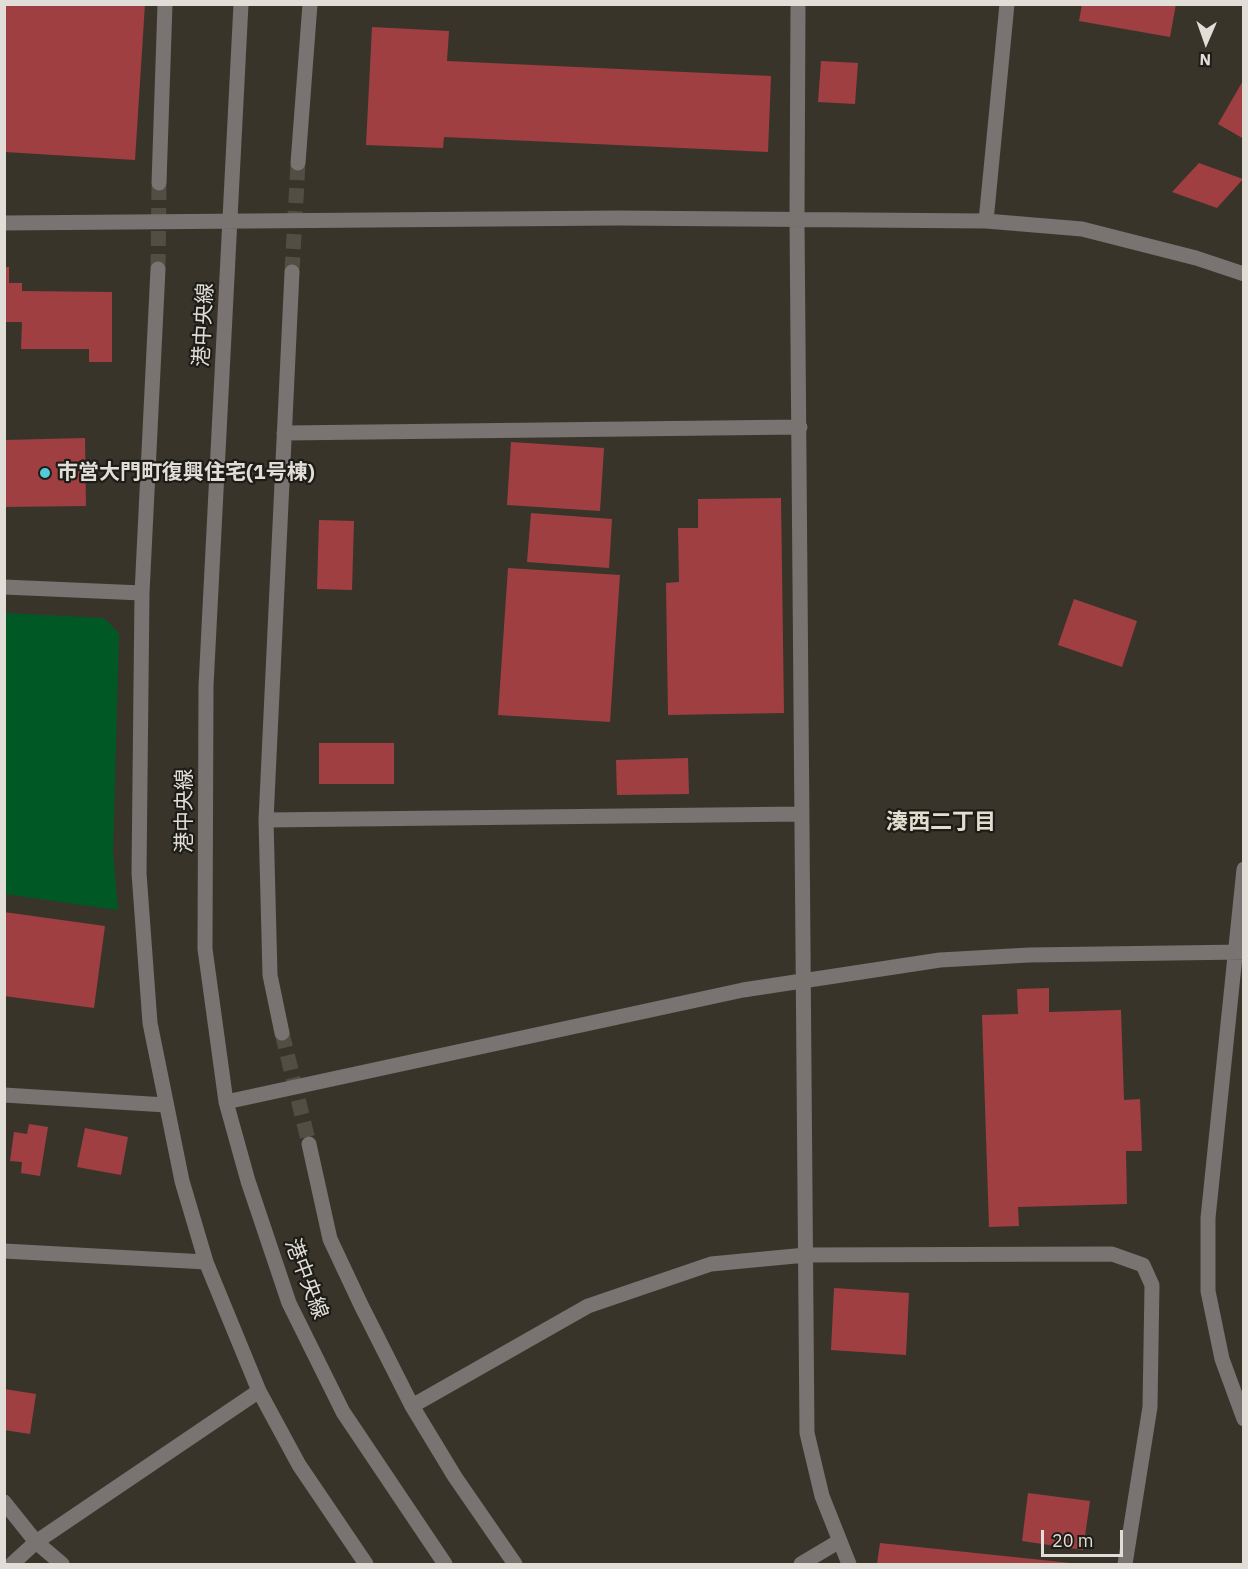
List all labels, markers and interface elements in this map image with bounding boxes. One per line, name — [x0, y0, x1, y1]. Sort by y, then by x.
north arrow — [1176, 12, 1236, 72]
text: N — [1199, 50, 1212, 70]
street label: 港中央線 — [189, 282, 219, 368]
place label: 市営大門町復興住宅(1号棟) — [57, 460, 315, 486]
marker: 市営大門町復興住宅(1号棟) — [38, 466, 52, 480]
street label: 港中央線 — [172, 769, 198, 853]
district label: 湊西二丁目 — [886, 810, 996, 836]
street label: 港中央線 — [279, 1235, 333, 1323]
scale bar — [1044, 1518, 1126, 1556]
text: 20 m — [1052, 1529, 1094, 1552]

